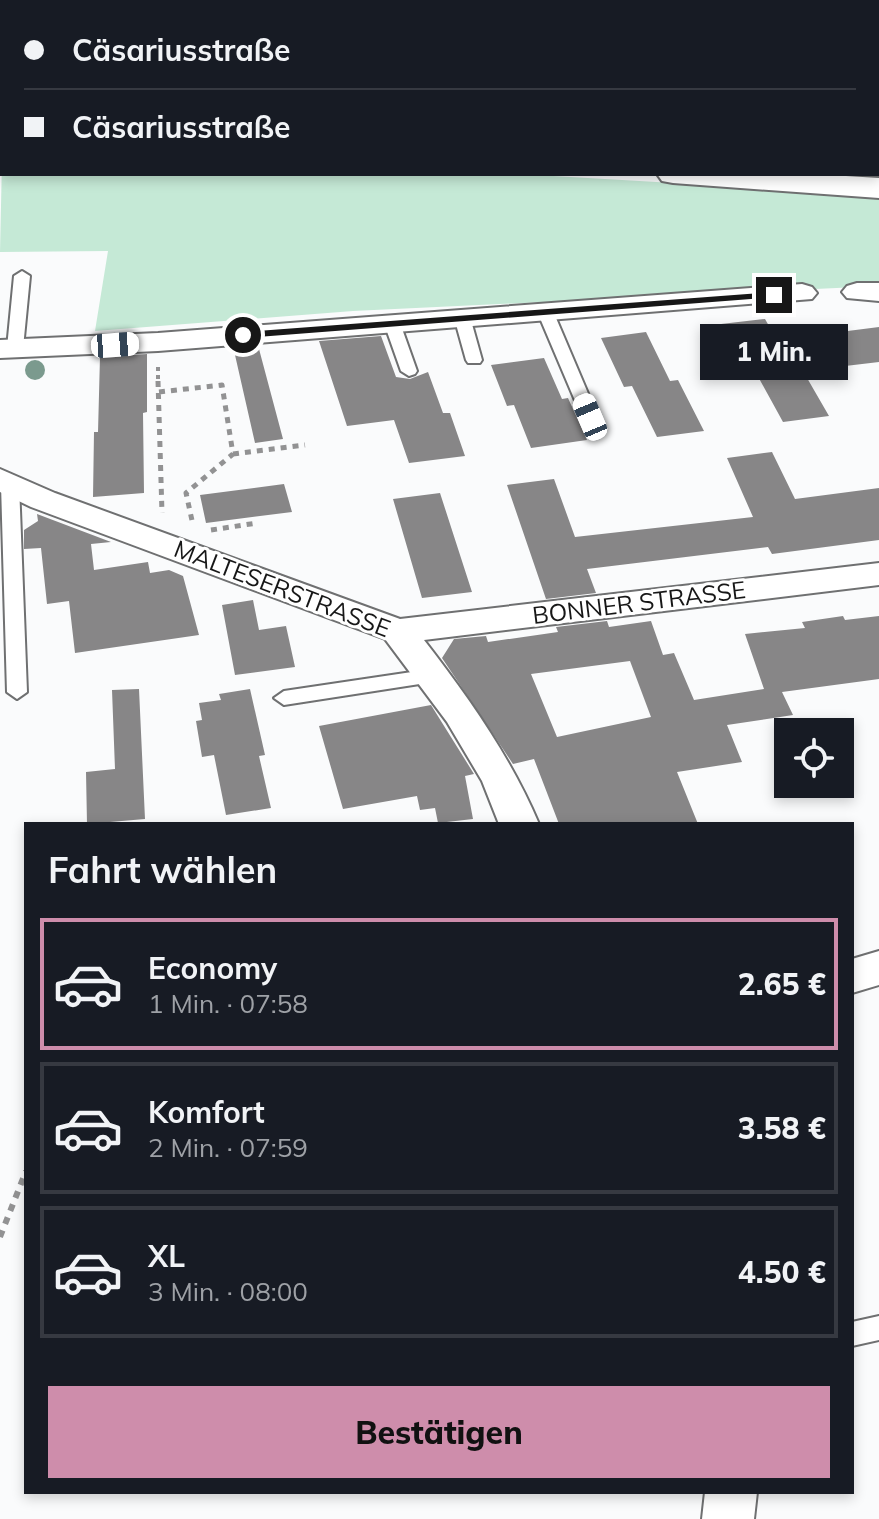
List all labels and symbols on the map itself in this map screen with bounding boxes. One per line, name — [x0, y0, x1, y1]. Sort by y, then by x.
route end — [756, 277, 792, 313]
route start — [225, 317, 261, 353]
callout: 1 Min. — [700, 323, 848, 379]
car — [90, 331, 140, 359]
car — [570, 390, 610, 444]
street label: MALTESERSTRASSE — [170, 533, 395, 643]
street label: BONNER STRASSE — [531, 574, 747, 630]

